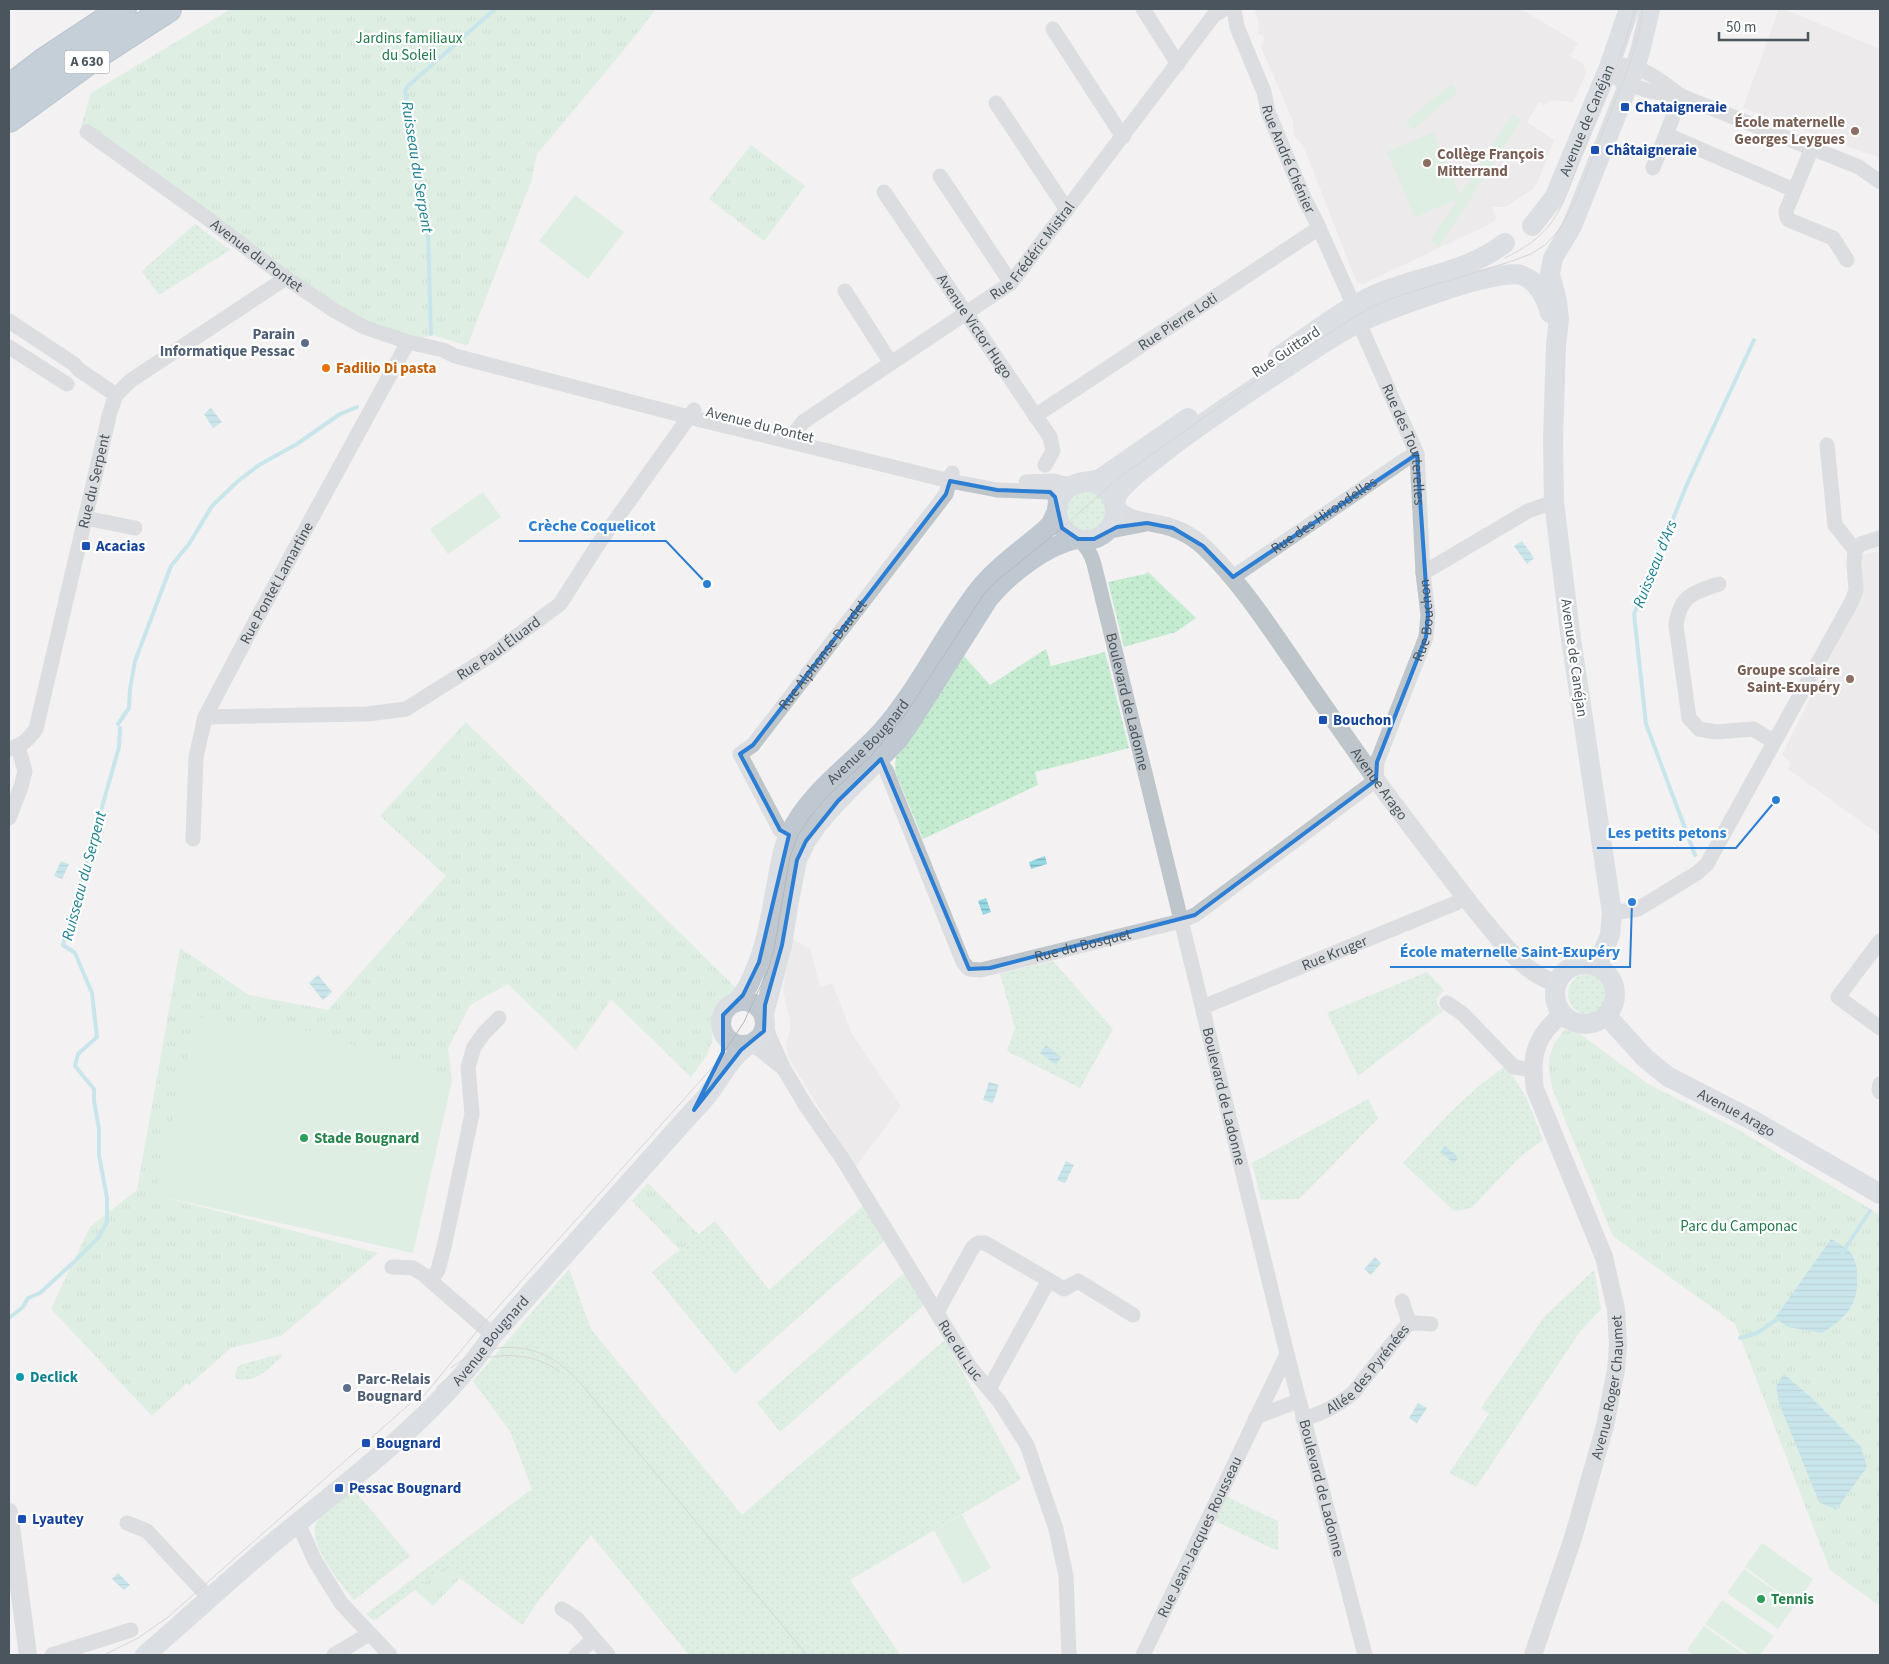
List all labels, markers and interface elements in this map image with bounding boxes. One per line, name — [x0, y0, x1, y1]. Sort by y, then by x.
scale bar — [1719, 10, 1808, 42]
text: 50 m — [1726, 17, 1756, 38]
park label: Jardins familiaux du Soleil — [356, 28, 463, 66]
road number: A 630 — [64, 51, 110, 74]
street label: Avenue de Canéjan — [1554, 61, 1619, 179]
place label: Chataigneraie — [1635, 97, 1727, 118]
water label: Ruisseau du Serpent — [396, 100, 438, 235]
marker: Chataigneraie — [1619, 101, 1631, 113]
street label: Rue André Chénier — [1256, 103, 1321, 218]
place label: École maternelle Georges Leygues — [1734, 112, 1845, 150]
marker: École maternelle Georges Leygues — [1849, 125, 1861, 137]
place label: Châtaigneraie — [1605, 140, 1697, 161]
place label: Collège François Mitterrand — [1437, 144, 1544, 182]
marker: Châtaigneraie — [1589, 144, 1601, 156]
marker: Collège François Mitterrand — [1421, 157, 1433, 169]
street label: Rue Frédéric Mistral — [986, 197, 1080, 305]
street label: Avenue du Pontet — [206, 214, 307, 297]
street label: Avenue Victor Hugo — [932, 270, 1018, 383]
street label: Rue Pierre Loti — [1134, 288, 1221, 356]
street label: Rue Guittard — [1248, 321, 1324, 383]
place label: Parain Informatique Pessac — [160, 324, 295, 362]
marker: Parain Informatique Pessac — [299, 337, 311, 349]
place label: Fadilio Di pasta — [336, 358, 436, 379]
marker: Fadilio Di pasta — [320, 362, 332, 374]
street label: Rue des Tourterelles — [1377, 380, 1430, 506]
street label: Avenue du Pontet — [704, 401, 816, 449]
street label: Rue du Serpent — [73, 432, 115, 531]
street label: Rue des Hirondelles — [1267, 471, 1381, 559]
callout: Crèche Coquelicot — [519, 510, 666, 541]
text: Crèche Coquelicot — [528, 515, 656, 537]
water label: Ruisseau d'Ars — [1627, 516, 1683, 611]
street label: Rue Pontet Lamartine — [235, 518, 318, 648]
place label: Acacias — [95, 536, 145, 557]
marker: Acacias — [80, 540, 92, 552]
street label: Rue Bouchon — [1407, 578, 1439, 665]
street label: Rue Alphonse Daudet — [773, 595, 872, 714]
street label: Avenue de Canéjan — [1555, 597, 1593, 719]
street label: Rue Paul Éluard — [452, 611, 545, 685]
street label: Boulevard de Ladonne — [1101, 631, 1155, 773]
place label: Groupe scolaire Saint-Exupéry — [1737, 660, 1840, 698]
marker: Groupe scolaire Saint-Exupéry — [1844, 673, 1856, 685]
street label: Avenue Bougnard — [822, 695, 914, 789]
place label: Bouchon — [1333, 710, 1391, 731]
marker: Bouchon — [1317, 714, 1329, 726]
street label: Avenue Arago — [1346, 743, 1413, 825]
water label: Ruisseau du Serpent — [56, 808, 112, 943]
callout: Les petits petons — [1597, 817, 1736, 848]
text: Les petits petons — [1608, 822, 1727, 844]
street label: Rue du Bosquet — [1032, 923, 1133, 967]
street label: Rue Kruger — [1298, 930, 1371, 976]
callout: École maternelle Saint-Exupéry — [1390, 936, 1630, 967]
text: École maternelle Saint-Exupéry — [1400, 941, 1621, 963]
street label: Boulevard de Ladonne — [1197, 1025, 1251, 1167]
street label: Avenue Arago — [1694, 1083, 1779, 1142]
place label: Stade Bougnard — [314, 1128, 419, 1149]
marker: Stade Bougnard — [298, 1132, 310, 1144]
park label: Parc du Camponac — [1680, 1216, 1798, 1237]
street label: Avenue Bougnard — [447, 1291, 534, 1390]
street label: Avenue Roger Chaumet — [1586, 1315, 1629, 1462]
street label: Rue du Luc — [933, 1316, 988, 1385]
street label: Allée des Pyrénées — [1322, 1320, 1414, 1419]
place label: Declick — [30, 1367, 79, 1388]
place label: Parc-Relais Bougnard — [357, 1369, 431, 1407]
marker: Declick — [14, 1371, 26, 1383]
marker: Parc-Relais Bougnard — [341, 1382, 353, 1394]
street label: Boulevard de Ladonne — [1294, 1417, 1350, 1559]
place label: Bougnard — [376, 1433, 441, 1454]
marker: Bougnard — [360, 1437, 372, 1449]
street label: Rue Jean-Jacques Rousseau — [1152, 1453, 1247, 1621]
place label: Pessac Bougnard — [349, 1478, 461, 1499]
marker: Pessac Bougnard — [333, 1482, 345, 1494]
place label: Lyautey — [32, 1509, 84, 1530]
marker: Lyautey — [16, 1513, 28, 1525]
place label: Tennis — [1771, 1589, 1814, 1610]
marker: Tennis — [1755, 1593, 1767, 1605]

